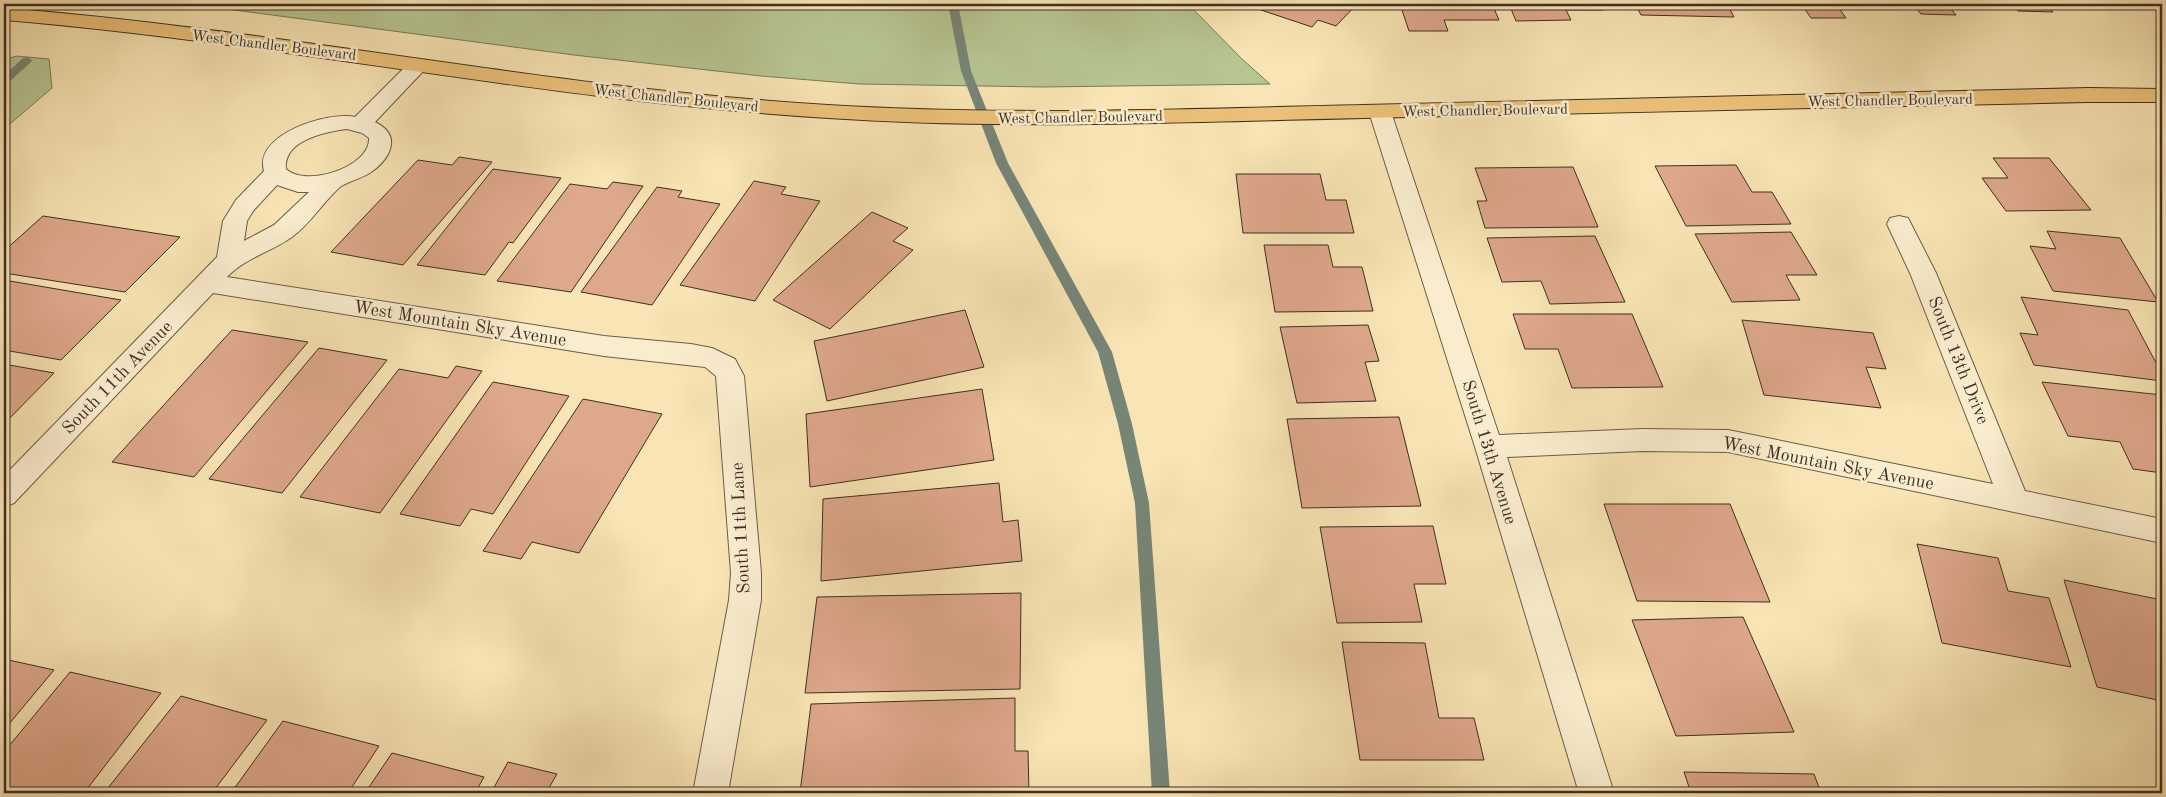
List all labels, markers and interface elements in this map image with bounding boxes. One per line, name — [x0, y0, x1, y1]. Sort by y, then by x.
street label: West Chandler Boulevard — [191, 29, 357, 64]
street label: West Chandler Boulevard — [593, 83, 759, 116]
street label: West Chandler Boulevard — [1807, 93, 1973, 110]
street label: West Chandler Boulevard — [1402, 103, 1568, 120]
street label: West Chandler Boulevard — [997, 110, 1163, 127]
street label: South 13th Drive — [1924, 294, 1992, 427]
street label: West Mountain Sky Avenue — [352, 298, 568, 350]
street label: South 11th Avenue — [59, 317, 176, 438]
street label: South 13th Avenue — [1459, 378, 1520, 527]
street label: West Mountain Sky Avenue — [1720, 435, 1935, 493]
street label: South 11th Lane — [729, 462, 753, 594]

